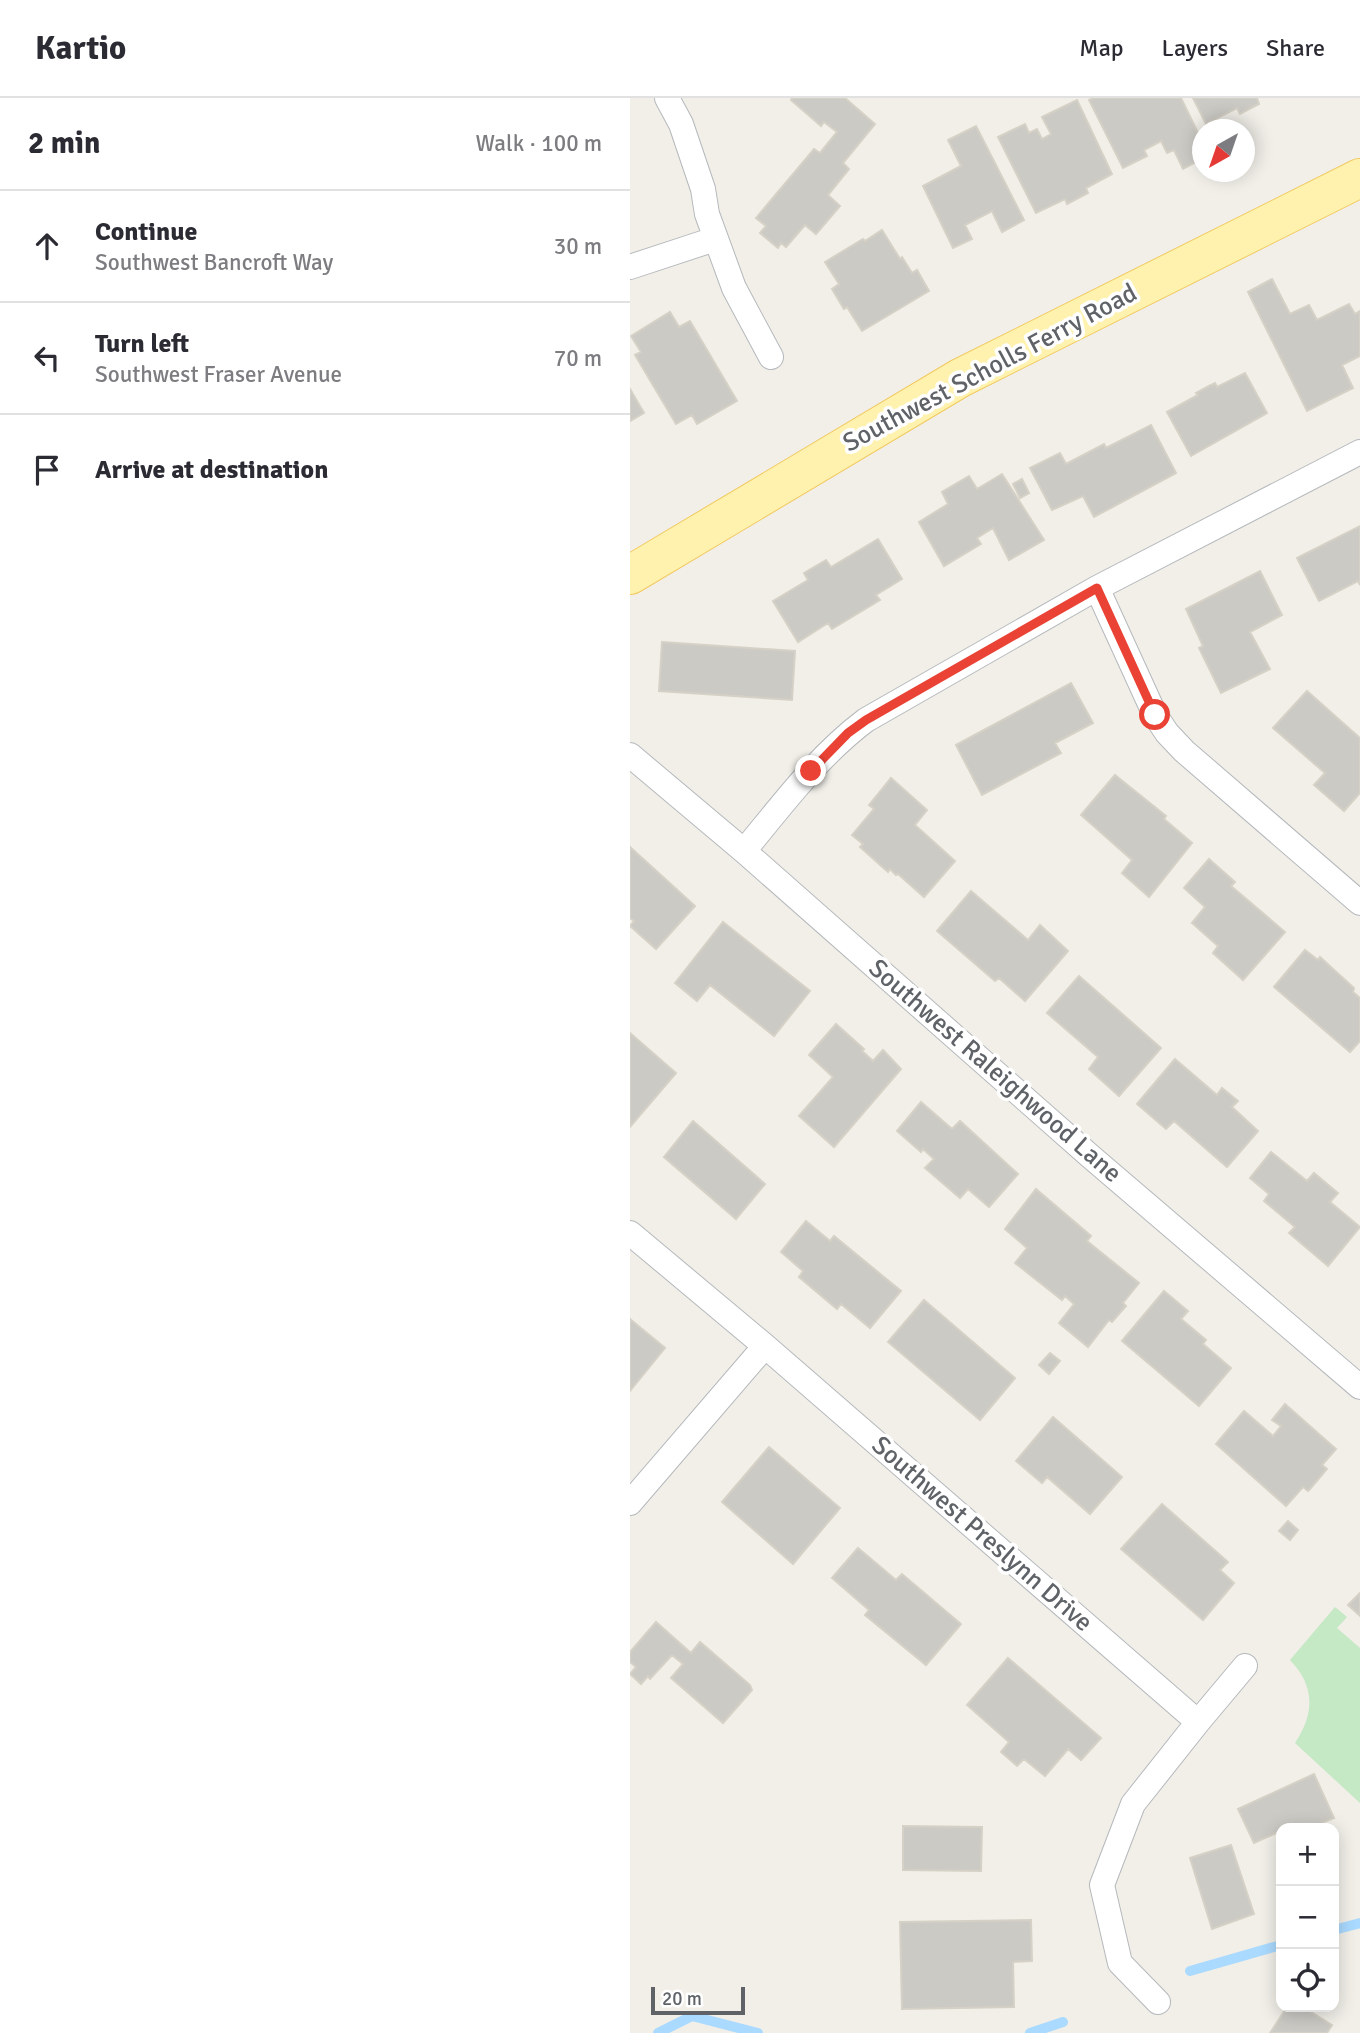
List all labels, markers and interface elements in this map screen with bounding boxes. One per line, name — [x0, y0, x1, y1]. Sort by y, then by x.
text: Kartio — [35, 28, 126, 69]
text: Map — [1079, 33, 1124, 63]
text: Layers — [1162, 33, 1228, 63]
text: Share — [1266, 33, 1325, 63]
north arrow — [1192, 119, 1255, 182]
text: 2 min — [28, 125, 100, 162]
text: Walk · 100 m — [476, 129, 602, 158]
text: Continue — [95, 216, 197, 248]
icon: ahead — [28, 227, 66, 265]
text: 30 m — [554, 232, 602, 261]
text: Southwest Bancroft Way — [95, 248, 333, 277]
street label: Southwest Scholls Ferry Road — [838, 277, 1142, 459]
text: Turn left — [95, 328, 189, 360]
icon: left — [28, 339, 66, 377]
text: 70 m — [554, 344, 602, 373]
text: Southwest Fraser Avenue — [95, 360, 342, 389]
icon: arrive — [28, 451, 66, 489]
text: Arrive at destination — [95, 454, 328, 486]
route start — [1139, 699, 1170, 730]
route end — [795, 755, 826, 786]
street label: Southwest Raleighwood Lane — [862, 952, 1128, 1190]
street label: Southwest Preslynn Drive — [865, 1429, 1099, 1639]
map controls — [1276, 1823, 1339, 2012]
button: + — [1276, 1823, 1339, 1886]
button: − — [1276, 1886, 1339, 1949]
button: locate — [1276, 1949, 1339, 2012]
scale bar — [651, 1984, 746, 2016]
text: 20 m — [662, 1987, 702, 2011]

